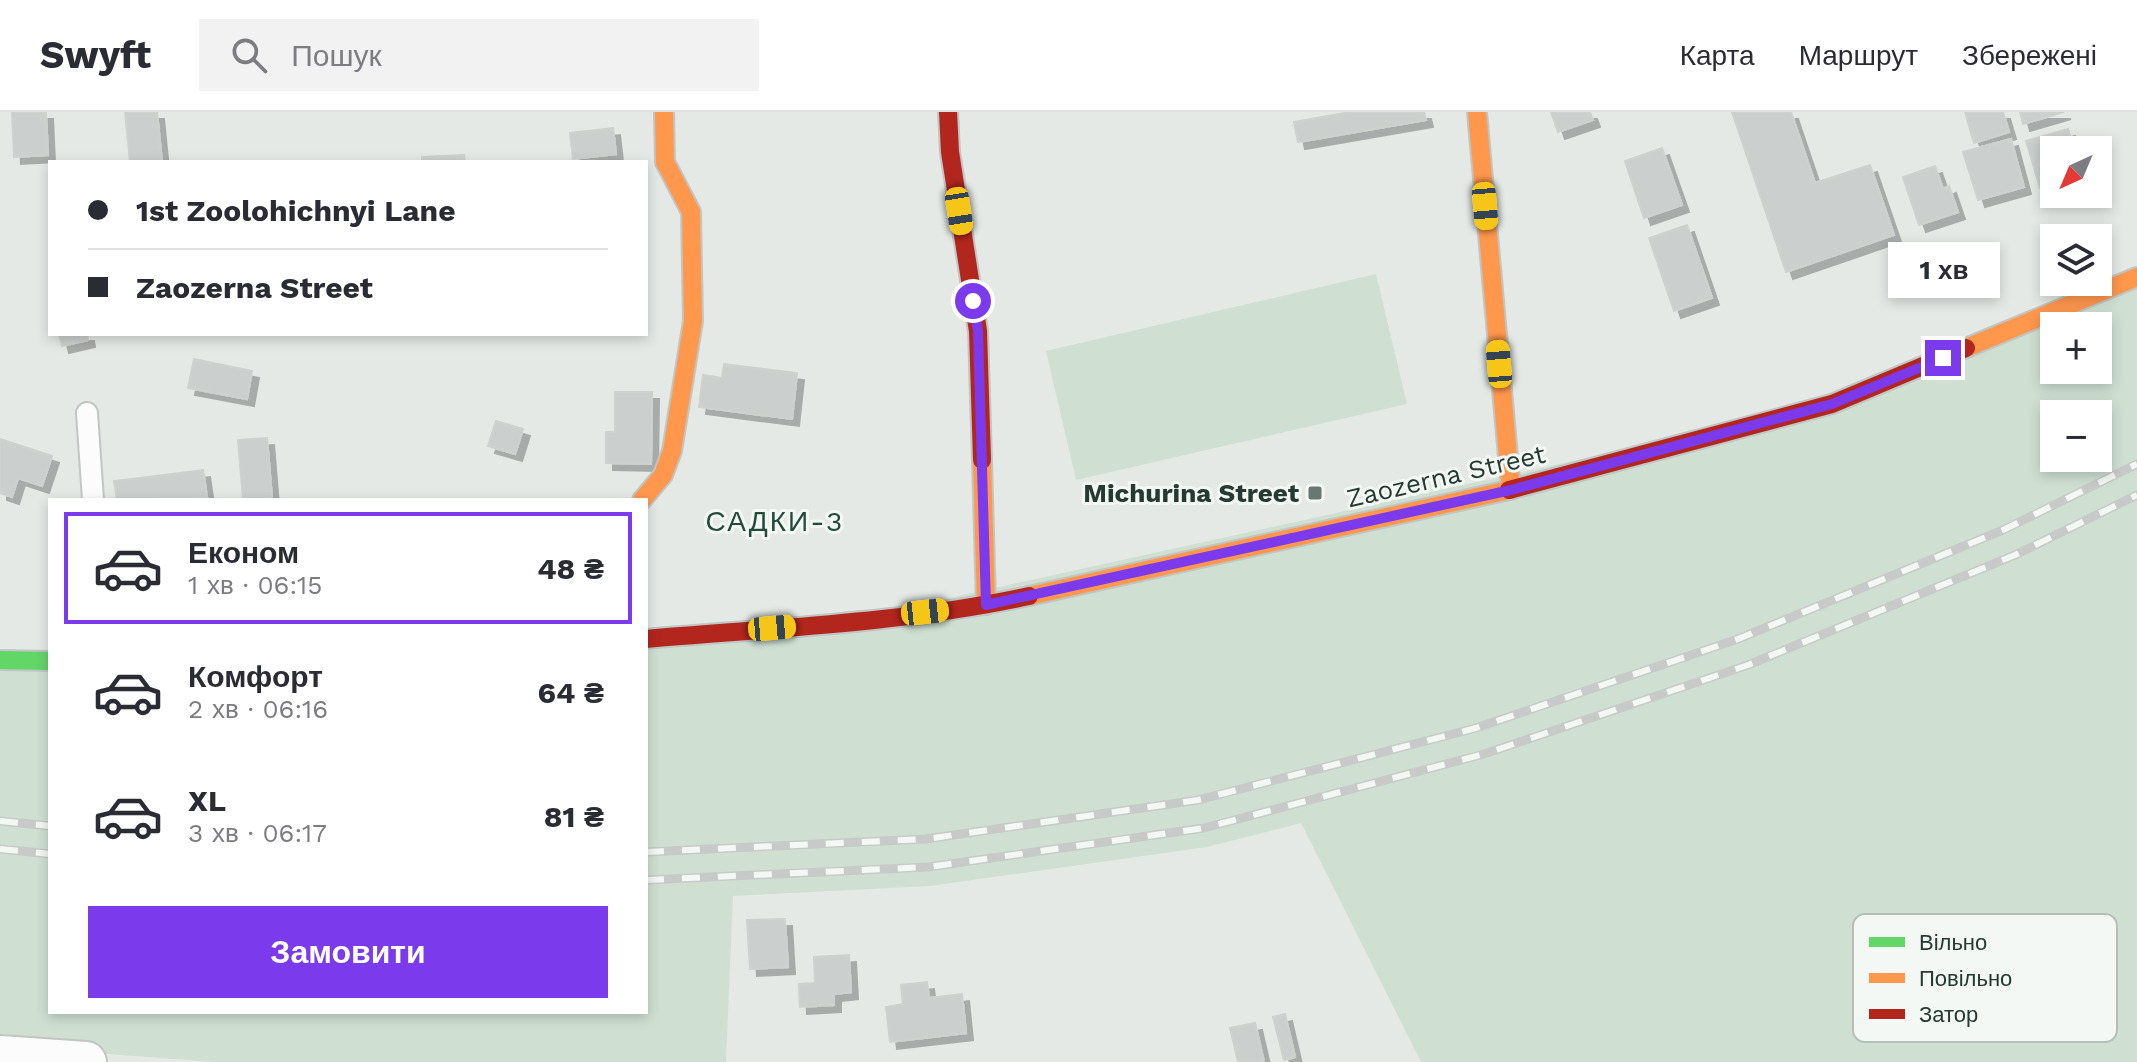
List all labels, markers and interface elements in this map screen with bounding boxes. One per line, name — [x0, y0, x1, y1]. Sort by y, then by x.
search box — [199, 19, 759, 91]
text: Swyft — [40, 33, 151, 77]
icon: search — [227, 33, 271, 77]
text: Пошук — [291, 38, 382, 73]
text: Карта — [1680, 39, 1755, 72]
text: Маршрут — [1799, 39, 1918, 72]
text: Збережені — [1962, 39, 2097, 72]
north arrow — [2040, 136, 2112, 208]
map controls — [2040, 136, 2112, 472]
car — [1471, 181, 1499, 231]
car — [943, 185, 975, 237]
text: 1st Zoolohichnyi Lane — [136, 193, 456, 228]
button: layers — [2040, 224, 2112, 296]
callout: 1 хв — [1887, 242, 1999, 298]
text: 1 хв — [1919, 255, 1969, 285]
text: Zaozerna Street — [136, 270, 373, 305]
route start — [955, 283, 991, 319]
button: + — [2040, 312, 2112, 384]
car — [1485, 339, 1513, 389]
route end — [1925, 340, 1961, 376]
button: − — [2040, 400, 2112, 472]
street label: Zaozerna Street — [1344, 439, 1548, 513]
place label: Michurina Street — [1083, 478, 1300, 508]
marker: Michurina Street — [1306, 484, 1324, 502]
district label: САДКИ-3 — [706, 505, 844, 538]
icon: car — [92, 532, 164, 604]
text: Економ — [188, 535, 299, 570]
text: 48 ₴ — [537, 551, 604, 586]
text: 1 хв · 06:15 — [188, 570, 322, 600]
car — [900, 598, 950, 626]
car — [747, 614, 797, 642]
icon: car — [92, 656, 164, 728]
text: Комфорт — [188, 659, 323, 694]
text: 64 ₴ — [538, 675, 604, 710]
text: 2 хв · 06:16 — [188, 694, 328, 724]
icon: car — [92, 780, 164, 852]
text: XL — [188, 783, 226, 818]
text: 81 ₴ — [544, 799, 604, 834]
text: 3 хв · 06:17 — [188, 818, 327, 848]
button: Замовити — [88, 906, 608, 998]
legend — [1853, 914, 2117, 1042]
text: Вільно — [1919, 930, 1987, 955]
text: Повільно — [1919, 966, 2012, 991]
text: Затор — [1919, 1002, 1978, 1027]

